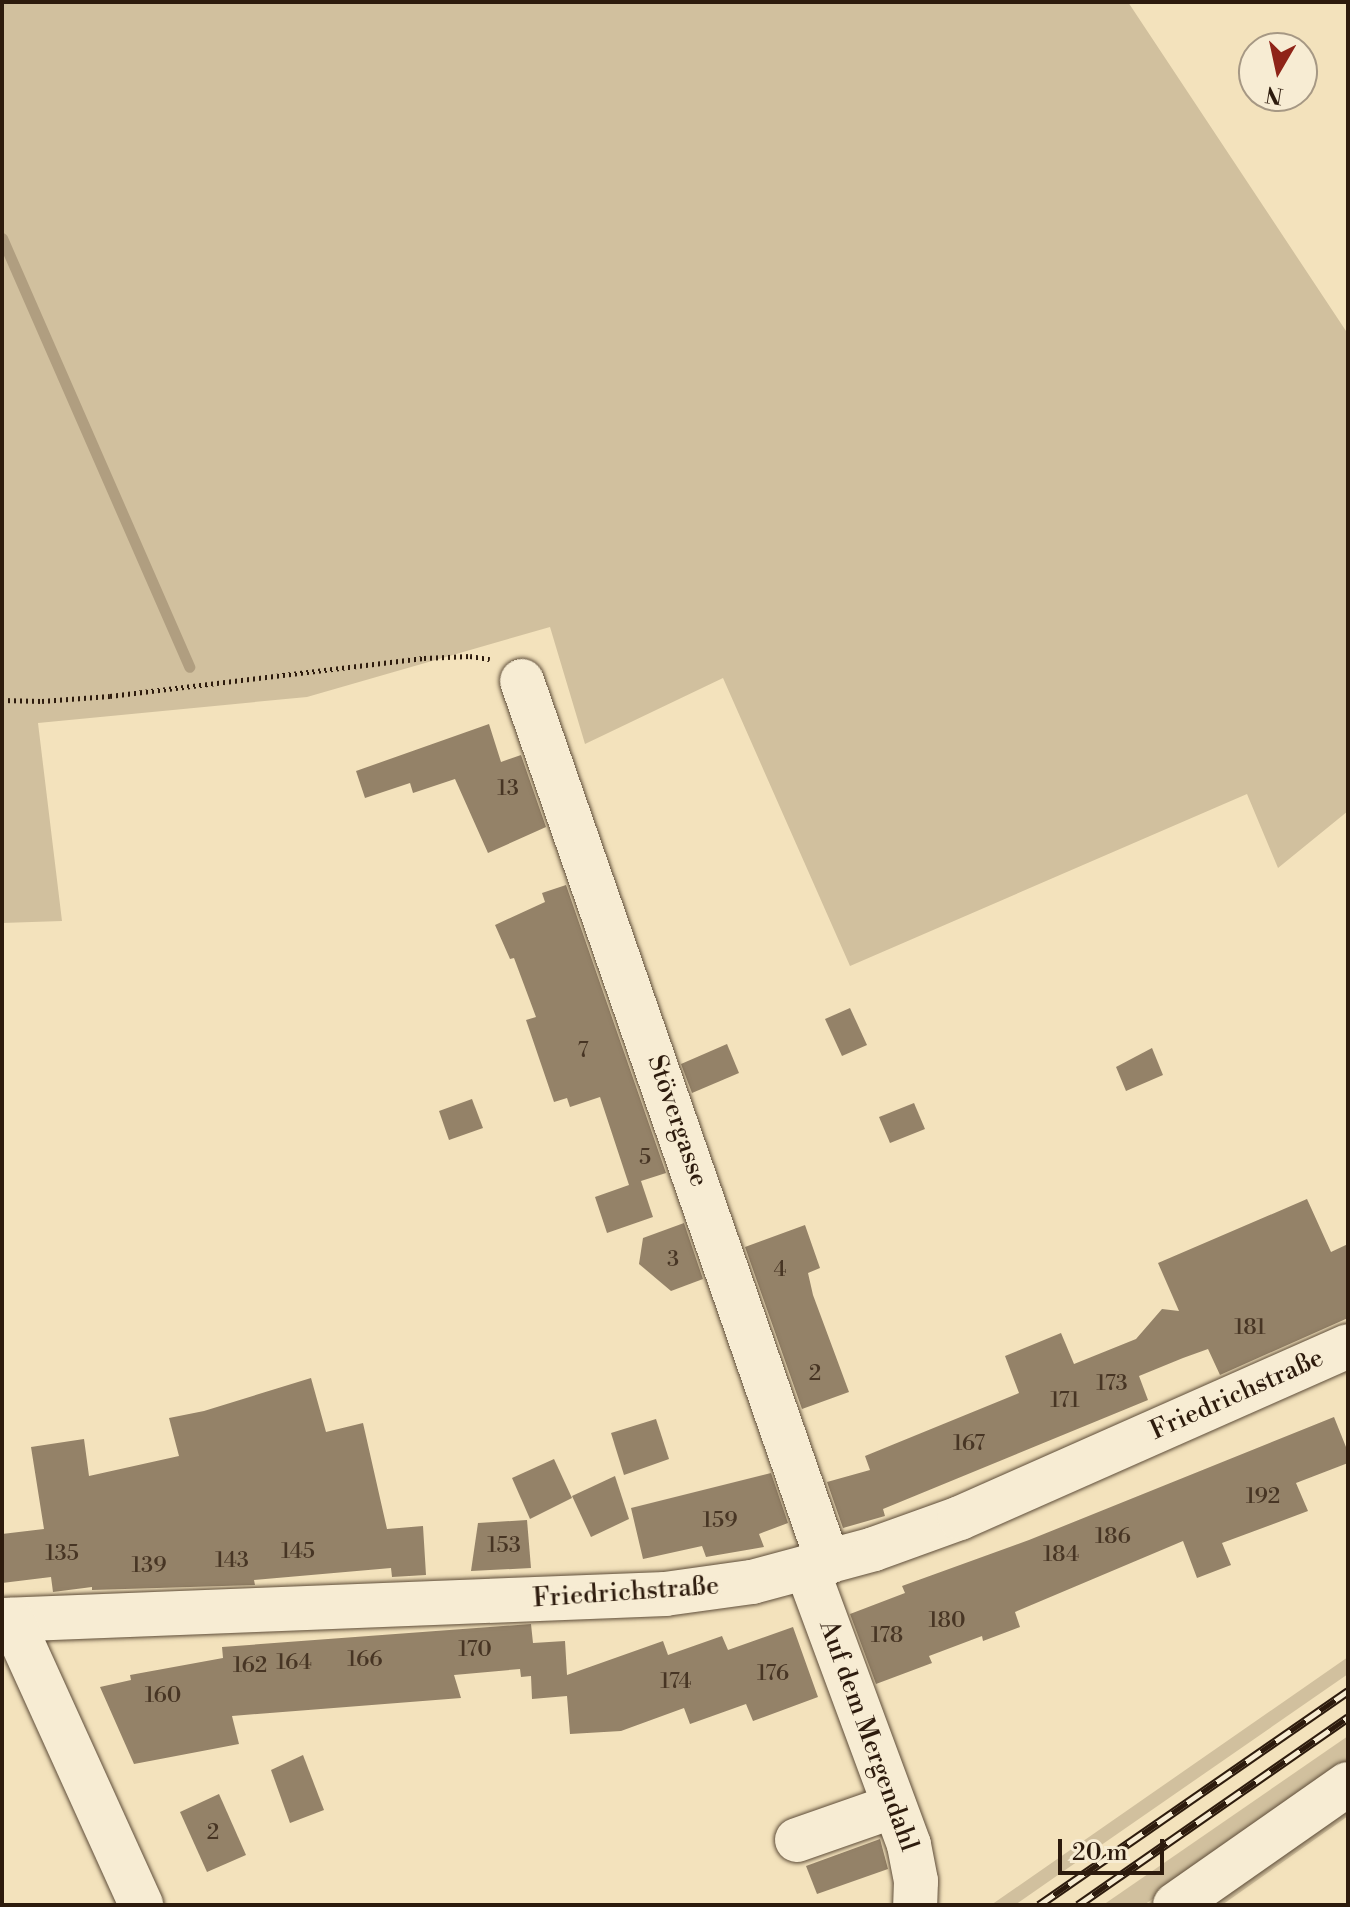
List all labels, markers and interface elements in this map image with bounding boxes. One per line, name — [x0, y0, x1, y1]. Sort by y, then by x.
north arrow — [1238, 32, 1318, 112]
text: N — [1264, 80, 1285, 109]
house number: 13 — [497, 776, 519, 802]
house number: 7 — [577, 1038, 589, 1064]
street label: Stövergasse — [640, 1051, 714, 1191]
house number: 5 — [639, 1145, 651, 1171]
house number: 3 — [667, 1247, 679, 1273]
house number: 4 — [773, 1257, 787, 1283]
house number: 181 — [1234, 1315, 1266, 1341]
street label: Friedrichstraße — [1145, 1343, 1329, 1447]
house number: 2 — [809, 1361, 821, 1387]
house number: 173 — [1096, 1371, 1128, 1397]
house number: 171 — [1050, 1388, 1080, 1414]
house number: 167 — [953, 1431, 985, 1457]
house number: 192 — [1246, 1484, 1280, 1510]
house number: 159 — [703, 1508, 737, 1534]
house number: 186 — [1095, 1524, 1131, 1550]
house number: 153 — [487, 1533, 521, 1559]
house number: 145 — [281, 1539, 315, 1565]
house number: 135 — [45, 1541, 79, 1567]
house number: 184 — [1043, 1542, 1079, 1568]
house number: 143 — [215, 1548, 249, 1574]
house number: 139 — [132, 1553, 166, 1579]
street label: Friedrichstraße — [532, 1571, 720, 1615]
house number: 180 — [928, 1608, 966, 1634]
street label: Auf dem Mergendahl — [812, 1616, 924, 1856]
house number: 178 — [871, 1623, 903, 1649]
house number: 170 — [458, 1637, 492, 1663]
house number: 166 — [347, 1647, 383, 1673]
house number: 164 — [276, 1650, 312, 1676]
house number: 162 — [233, 1653, 267, 1679]
house number: 176 — [757, 1661, 789, 1687]
house number: 174 — [660, 1669, 692, 1695]
house number: 160 — [145, 1683, 181, 1709]
house number: 2 — [207, 1820, 219, 1846]
scale bar — [1062, 1823, 1168, 1873]
text: 20 m — [1072, 1838, 1128, 1868]

